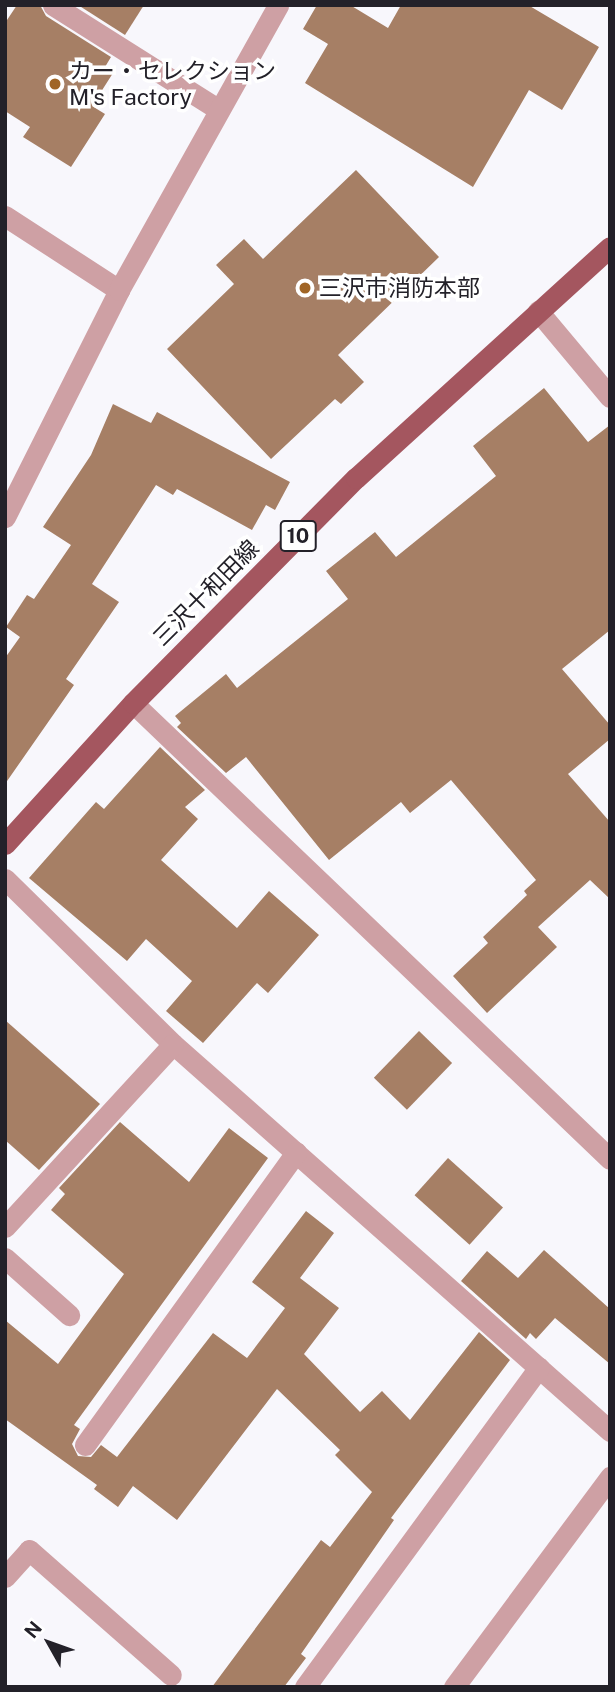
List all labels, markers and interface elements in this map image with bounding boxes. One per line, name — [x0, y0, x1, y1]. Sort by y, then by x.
place label: カー・セレクション M's Factory — [69, 57, 276, 111]
marker: カー・セレクション M's Factory — [47, 76, 63, 92]
place label: 三沢市消防本部 — [319, 274, 480, 302]
marker: 三沢市消防本部 — [297, 280, 313, 296]
road number: 10 — [279, 518, 317, 554]
street label: 三沢十和田線 — [147, 534, 265, 652]
north arrow — [14, 1608, 84, 1678]
text: N — [20, 1617, 46, 1642]

